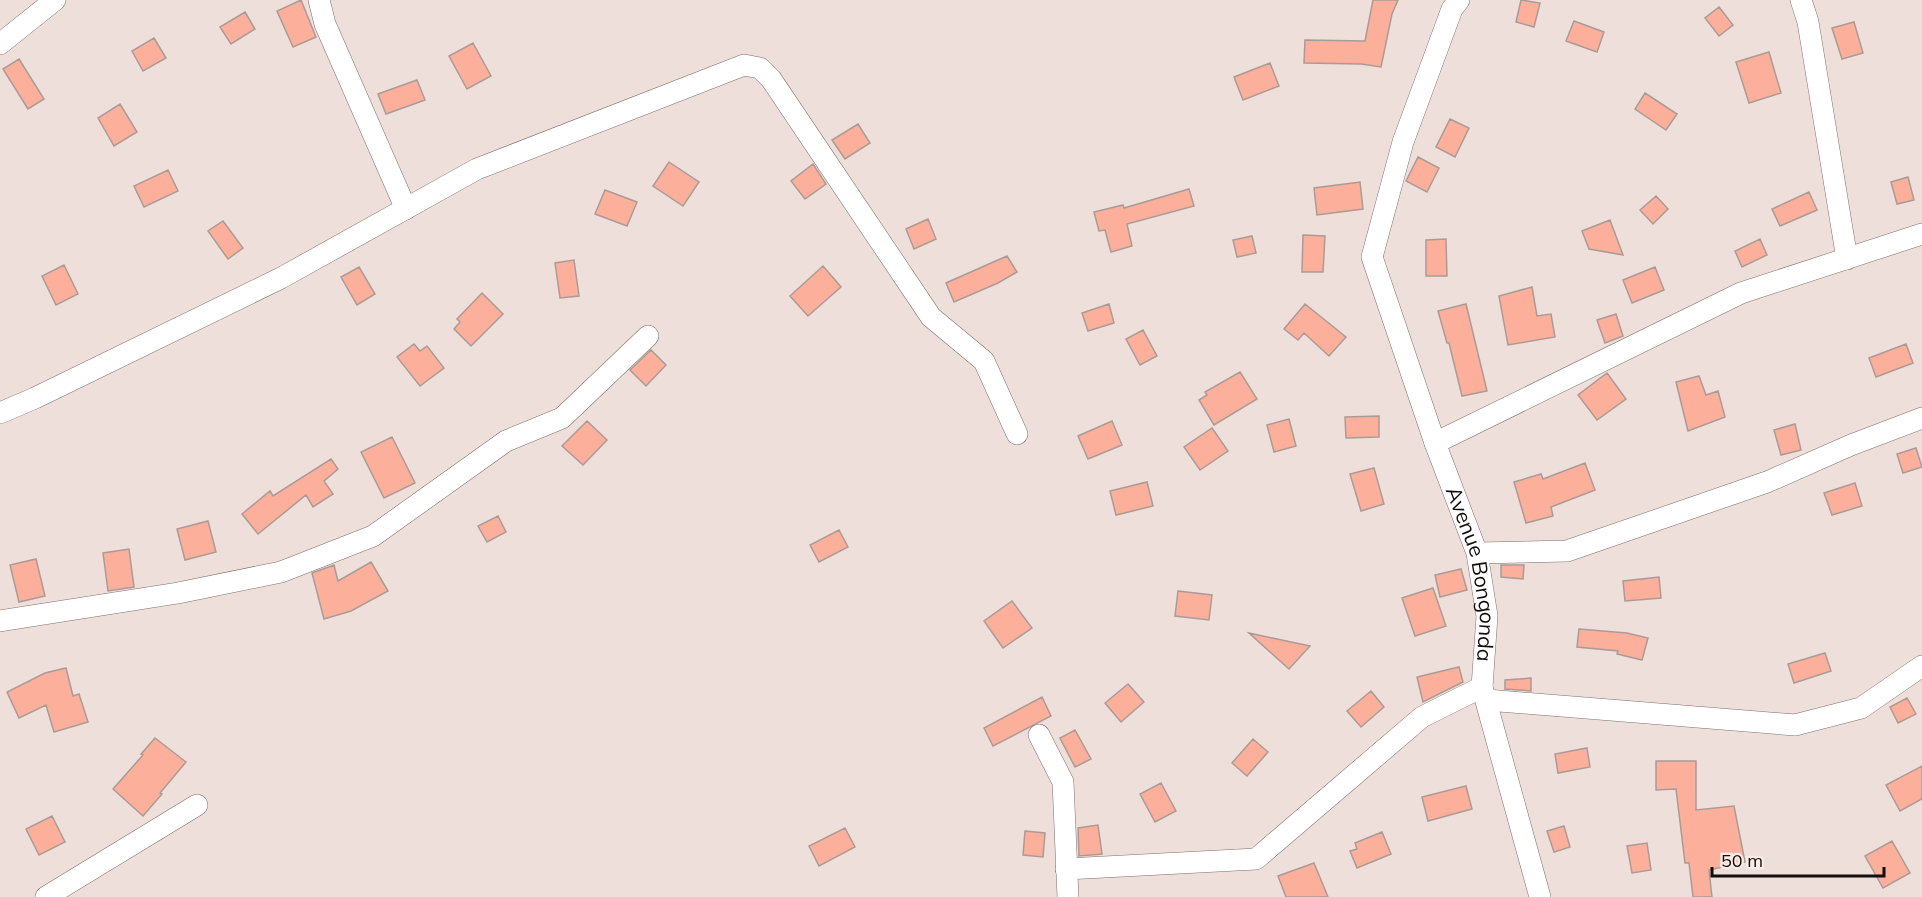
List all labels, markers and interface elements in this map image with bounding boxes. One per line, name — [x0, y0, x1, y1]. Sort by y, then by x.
street label: Avenue Bongonda — [1441, 483, 1501, 662]
scale bar — [1712, 840, 1884, 878]
text: 50 m — [1721, 849, 1763, 872]

